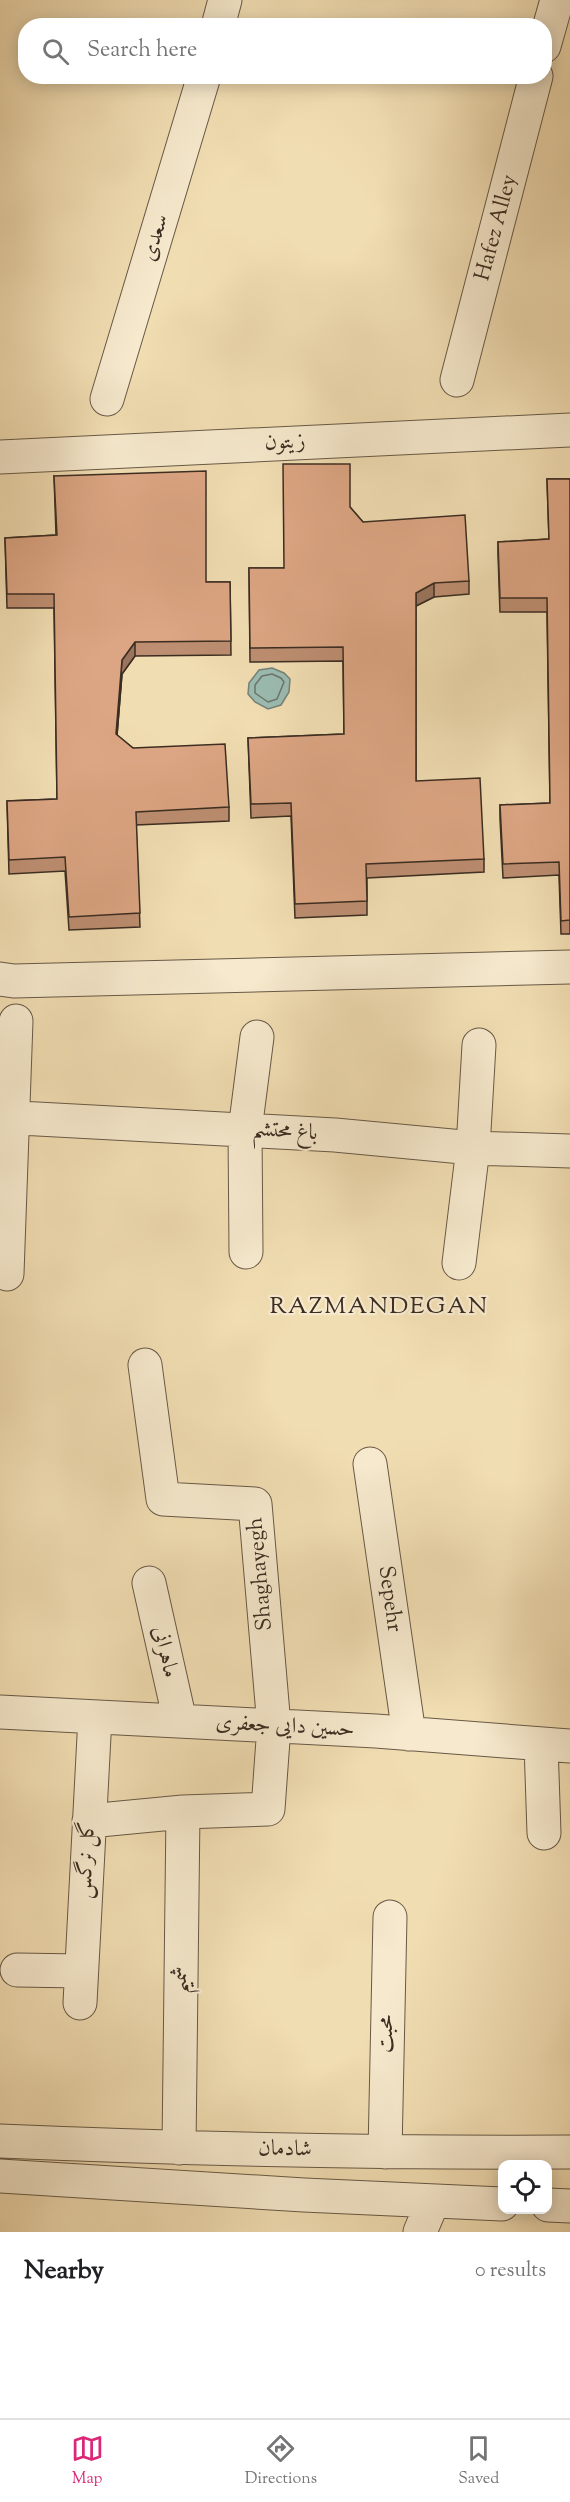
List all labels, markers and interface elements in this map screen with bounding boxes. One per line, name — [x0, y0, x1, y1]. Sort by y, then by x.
search box — [18, 18, 552, 84]
icon: search — [39, 35, 72, 68]
text: Search here — [87, 35, 197, 67]
street label: Hafez Alley — [467, 171, 527, 285]
street label: سعدی — [134, 211, 178, 265]
street label: زیتون — [264, 426, 306, 460]
street label: باغ محتشم — [251, 1114, 319, 1153]
district label: RAZMANDEGAN — [269, 1290, 489, 1324]
street label: Shaghayegh — [240, 1516, 282, 1632]
street label: Sepehr — [369, 1564, 409, 1634]
street label: ماهرانی — [143, 1623, 185, 1681]
street label: حسین دایی جعفری — [215, 1707, 355, 1747]
street label: گل نرگس — [69, 1820, 105, 1900]
street label: شمیم — [165, 1966, 200, 1994]
street label: محبت — [371, 2014, 403, 2053]
street label: شادمان — [258, 2134, 312, 2166]
map controls — [498, 2160, 552, 2214]
button: locate — [498, 2160, 552, 2214]
text: Nearby — [24, 2253, 104, 2290]
text: 0 results — [475, 2257, 546, 2286]
tab: Map — [71, 2432, 104, 2491]
tab: Directions — [245, 2432, 317, 2491]
tab: Saved — [458, 2432, 499, 2491]

